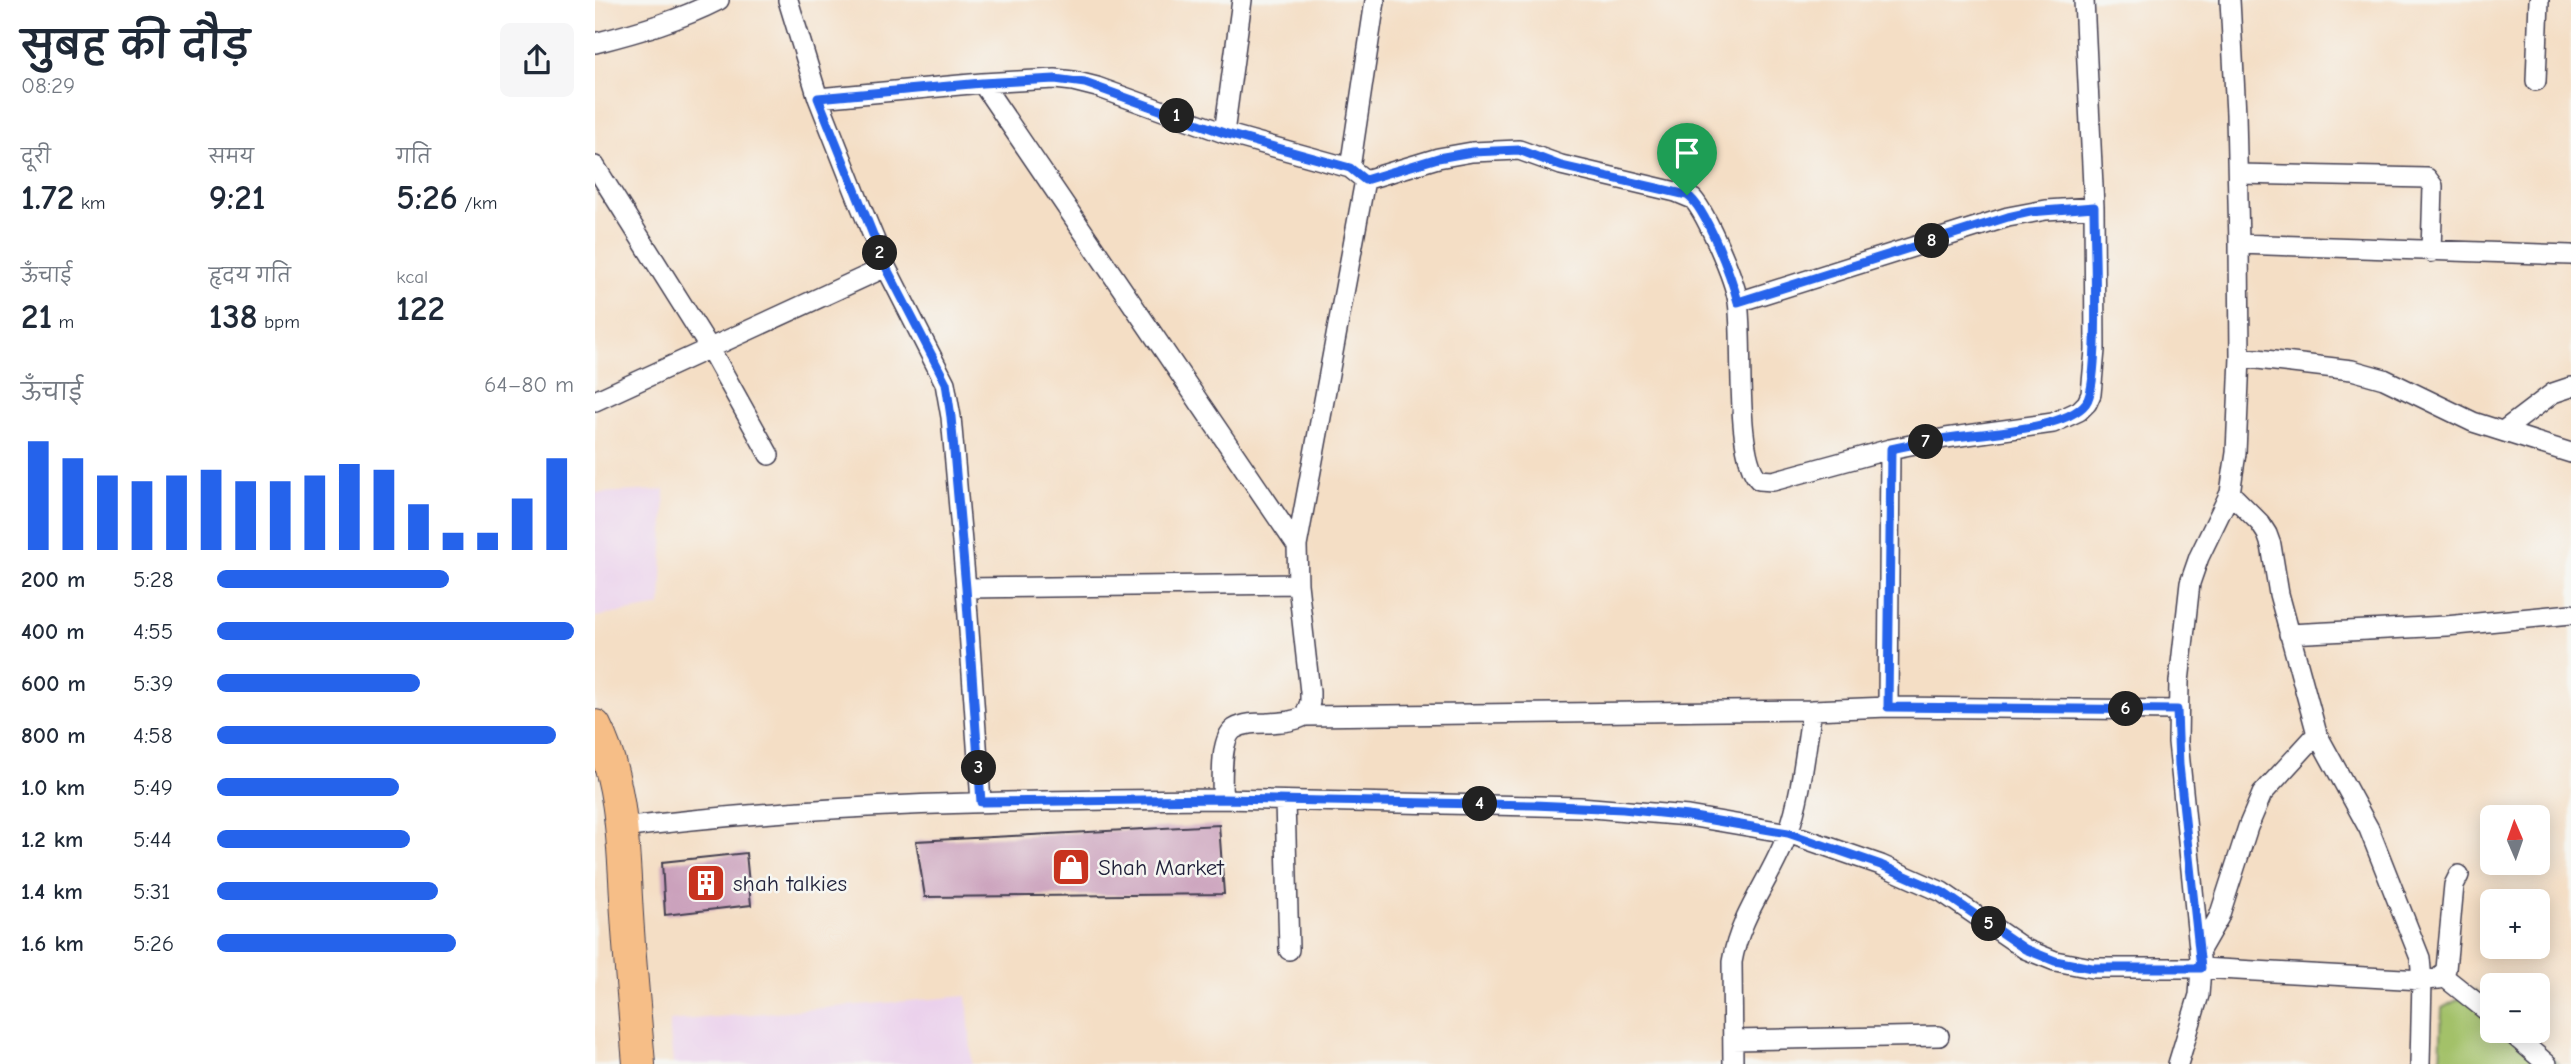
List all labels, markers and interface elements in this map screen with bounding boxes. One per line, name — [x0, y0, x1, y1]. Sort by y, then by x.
button: share — [500, 23, 574, 97]
text: सुबह की दौड़ — [21, 24, 250, 68]
text: 08:29 — [21, 72, 75, 99]
pin: 1 — [1159, 99, 1195, 134]
text: 1 — [1173, 104, 1180, 126]
pin — [1657, 123, 1717, 195]
icon: arrive — [1668, 134, 1706, 172]
text: दूरी — [21, 146, 51, 168]
text: समय — [209, 146, 254, 168]
text: गति — [396, 146, 431, 168]
text: 1.72 — [21, 177, 74, 218]
text: 9:21 — [209, 177, 265, 218]
text: 5:26 — [396, 177, 458, 218]
text: km — [74, 192, 106, 214]
text: /km — [458, 192, 497, 214]
pin: 8 — [1915, 224, 1949, 258]
text: 8 — [1927, 229, 1936, 251]
pin: 2 — [863, 236, 897, 270]
text: 2 — [875, 241, 884, 263]
text: ऊँचाई — [21, 265, 72, 287]
text: हृदय गति — [209, 265, 291, 287]
text: kcal — [396, 266, 428, 288]
text: 122 — [396, 288, 445, 329]
text: 21 — [21, 296, 52, 337]
text: 138 — [209, 296, 258, 337]
text: m — [52, 311, 74, 333]
text: bpm — [258, 311, 300, 333]
text: 64–80 m — [484, 371, 574, 398]
text: ऊँचाई — [21, 379, 83, 406]
pin: 7 — [1909, 424, 1943, 460]
text: 7 — [1921, 430, 1930, 452]
text: 200 m — [21, 566, 85, 593]
text: 5:28 — [133, 566, 174, 593]
text: 400 m — [21, 618, 85, 645]
text: 4:55 — [133, 618, 173, 645]
text: 600 m — [21, 670, 86, 697]
text: 5:39 — [133, 670, 173, 697]
pin: 6 — [2109, 692, 2143, 726]
text: 6 — [2121, 697, 2130, 719]
text: 800 m — [21, 722, 86, 749]
text: 4:58 — [133, 722, 173, 749]
pin: 3 — [961, 750, 997, 786]
text: 3 — [974, 756, 983, 778]
text: 1.0 km — [21, 774, 85, 801]
text: 5:49 — [133, 774, 173, 801]
pin: 4 — [1463, 786, 1498, 822]
text: 4 — [1475, 792, 1484, 814]
north arrow — [2480, 805, 2550, 875]
map controls — [2480, 805, 2550, 1043]
text: 1.2 km — [21, 826, 83, 853]
text: 5:44 — [133, 826, 172, 853]
shop icon: Shah Market — [1050, 846, 1092, 888]
place label: Shah Market — [1098, 854, 1225, 881]
building icon: shah talkies — [685, 862, 727, 904]
place label: shah talkies — [733, 870, 847, 897]
text: 1.4 km — [21, 878, 83, 905]
text: 5:31 — [133, 878, 170, 905]
button: + — [2480, 889, 2550, 959]
pin: 5 — [1971, 906, 2007, 942]
text: 5 — [1983, 912, 1994, 934]
text: 1.6 km — [21, 930, 84, 957]
text: 5:26 — [133, 930, 174, 957]
button: − — [2480, 973, 2550, 1043]

